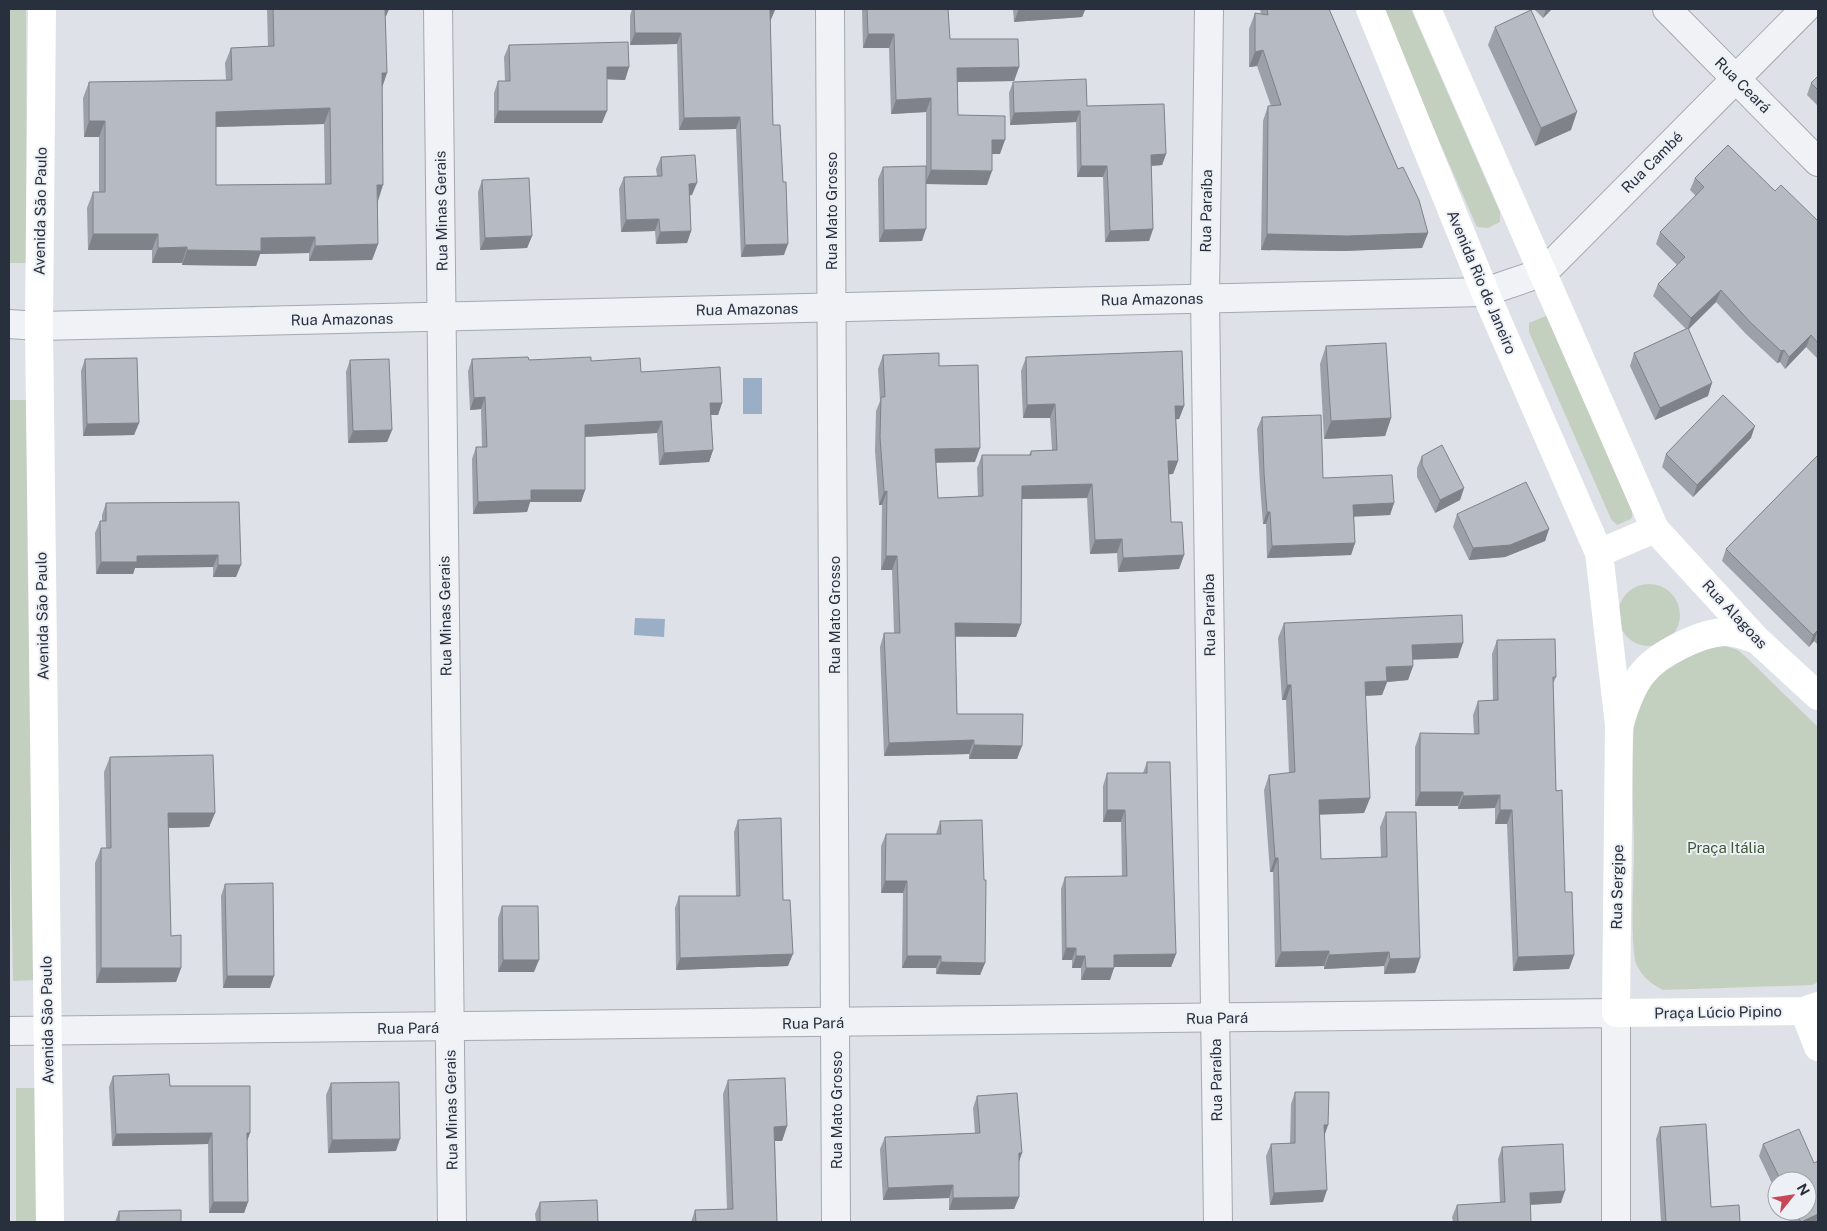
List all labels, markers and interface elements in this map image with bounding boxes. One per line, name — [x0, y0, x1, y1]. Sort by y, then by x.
street label: Rua Ceará — [1712, 54, 1774, 116]
street label: Rua Cambé — [1618, 128, 1686, 196]
street label: Avenida São Paulo — [30, 147, 50, 275]
street label: Rua Minas Gerais — [431, 151, 451, 271]
street label: Rua Mato Grosso — [823, 152, 840, 270]
street label: Rua Paraíba — [1197, 169, 1215, 253]
street label: Avenida Rio de Janeiro — [1444, 207, 1520, 357]
street label: Rua Amazonas — [1101, 290, 1203, 308]
street label: Rua Amazonas — [696, 300, 798, 318]
street label: Rua Amazonas — [291, 310, 393, 328]
street label: Avenida São Paulo — [32, 552, 52, 680]
street label: Rua Minas Gerais — [435, 556, 455, 676]
street label: Rua Mato Grosso — [826, 556, 843, 674]
street label: Rua Paraíba — [1200, 573, 1218, 657]
street label: Rua Alagoas — [1699, 576, 1771, 652]
park label: Praça Itália — [1687, 839, 1765, 856]
street label: Rua Sergipe — [1608, 844, 1626, 930]
street label: Avenida São Paulo — [37, 956, 57, 1084]
street label: Praça Lúcio Pipino — [1654, 1002, 1782, 1022]
street label: Rua Pará — [1186, 1009, 1248, 1027]
street label: Rua Pará — [782, 1014, 844, 1032]
street label: Rua Pará — [377, 1019, 439, 1037]
street label: Rua Paraíba — [1207, 1038, 1225, 1122]
street label: Rua Minas Gerais — [441, 1050, 461, 1170]
street label: Rua Mato Grosso — [828, 1051, 845, 1169]
north arrow — [1767, 1171, 1817, 1221]
text: N — [1794, 1181, 1813, 1198]

